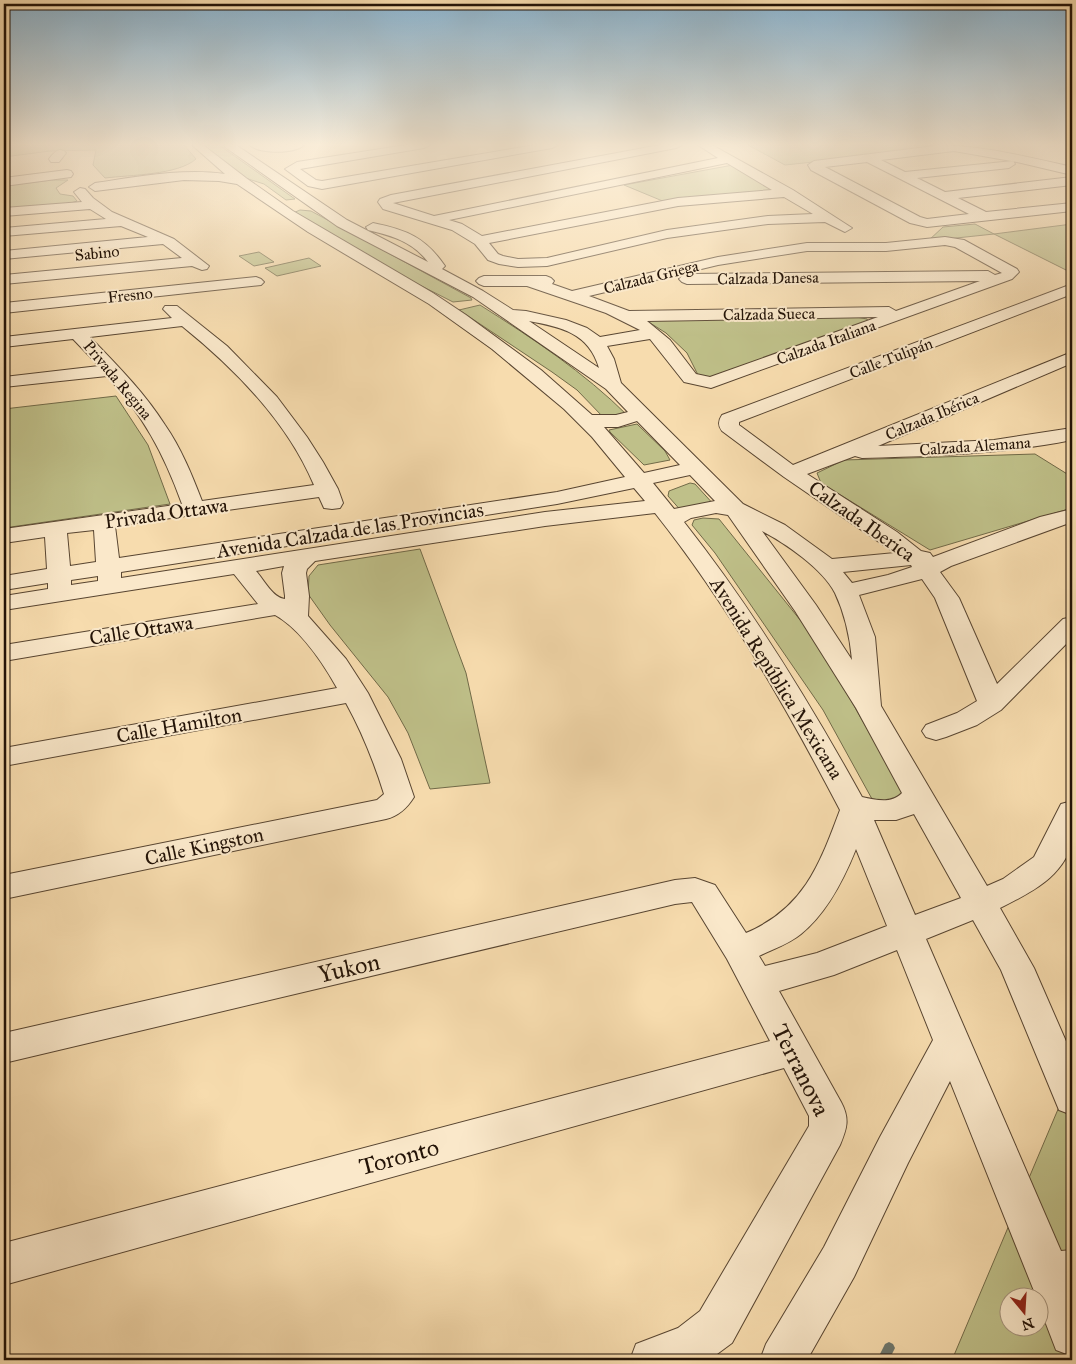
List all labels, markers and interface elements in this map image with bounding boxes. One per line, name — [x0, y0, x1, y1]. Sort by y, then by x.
street label: Sabino — [74, 241, 120, 265]
street label: Calzada Griega — [601, 256, 701, 299]
street label: Calzada Danesa — [717, 268, 819, 288]
street label: Fresno — [106, 283, 154, 307]
street label: Calzada Sueca — [723, 304, 816, 324]
street label: Calzada Italiana — [774, 315, 878, 369]
street label: Calle Tulipán — [847, 333, 936, 383]
street label: Privada Regina — [79, 337, 157, 424]
street label: Calzada Ibérica — [882, 388, 982, 444]
street label: Calzada Alemana — [919, 433, 1032, 459]
street label: Calzada Iberica — [804, 475, 920, 567]
street label: Privada Ottawa — [103, 492, 230, 534]
street label: Avenida Calzada de las Provincias — [214, 497, 485, 563]
street label: Avenida República Mexicana — [705, 572, 849, 784]
street label: Calle Ottawa — [87, 610, 195, 650]
street label: Calle Hamilton — [114, 702, 244, 748]
street label: Calle Kingston — [142, 822, 266, 871]
street label: Yukon — [315, 946, 383, 990]
street label: Terranova — [765, 1019, 837, 1122]
street label: Toronto — [356, 1132, 442, 1182]
north arrow — [998, 1286, 1048, 1336]
text: N — [1019, 1314, 1036, 1334]

